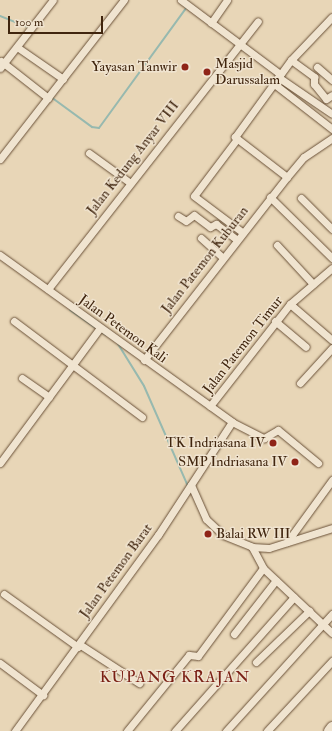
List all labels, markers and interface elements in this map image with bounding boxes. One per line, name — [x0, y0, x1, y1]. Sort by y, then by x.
scale bar — [10, 8, 105, 34]
text: 100 m — [15, 15, 43, 30]
place label: Masjid Darussalam — [215, 56, 280, 88]
place label: Yayasan Tanwir — [91, 59, 177, 75]
marker: Yayasan Tanwir — [180, 62, 190, 72]
marker: Masjid Darussalam — [202, 67, 212, 77]
street label: Jalan Kedung Anyar VIII — [83, 98, 183, 218]
street label: Jalan Patemon Kuburan — [158, 203, 252, 317]
street label: Jalan Petemon Kali — [75, 291, 171, 367]
street label: Jalan Patemon Timur — [200, 293, 286, 397]
place label: TK Indriasana IV — [165, 435, 265, 451]
marker: TK Indriasana IV — [268, 438, 278, 448]
place label: SMP Indriasana IV — [178, 454, 287, 470]
marker: SMP Indriasana IV — [290, 457, 300, 467]
street label: Jalan Petemon Barat — [76, 520, 156, 622]
place label: Balai RW III — [216, 526, 290, 542]
marker: Balai RW III — [203, 529, 213, 539]
district label: KUPANG KRAJAN — [100, 667, 250, 687]

